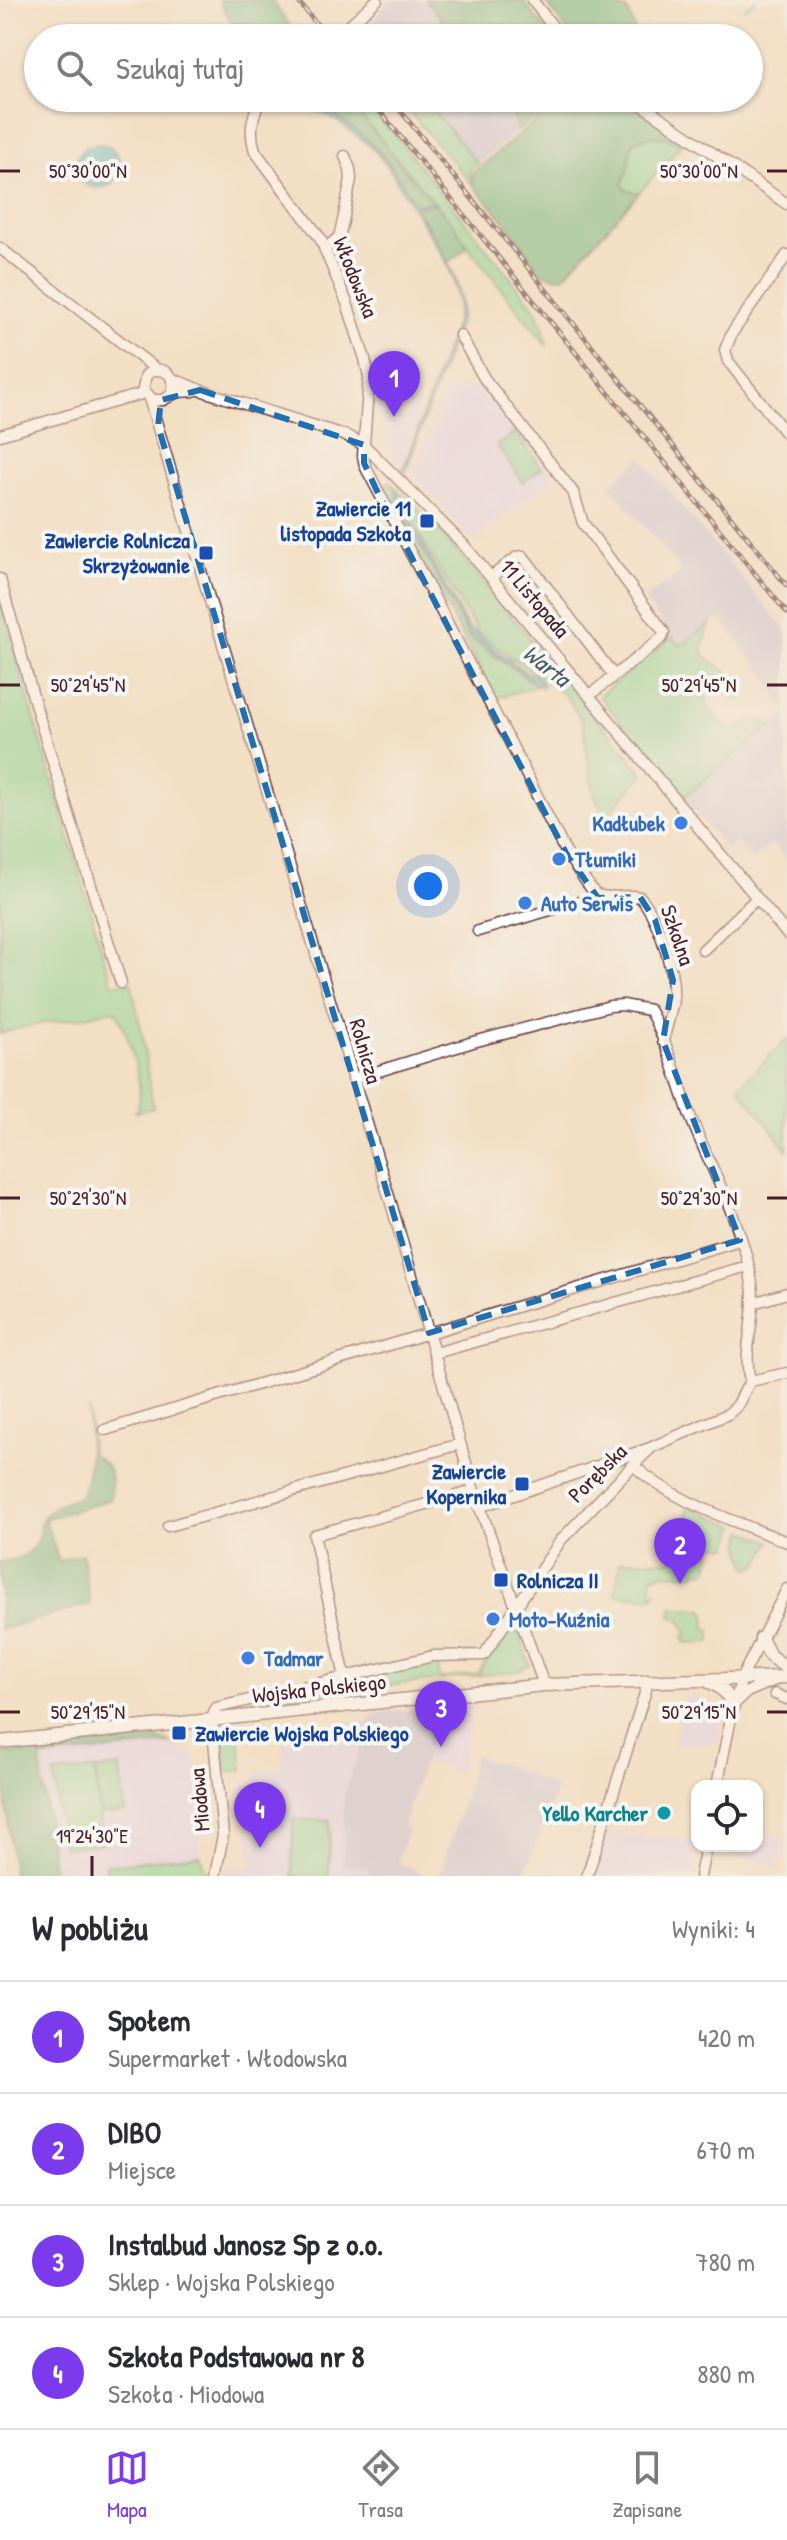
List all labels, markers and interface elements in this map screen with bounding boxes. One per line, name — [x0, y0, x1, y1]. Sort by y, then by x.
search box — [24, 24, 763, 112]
icon: search — [52, 46, 96, 90]
text: Szukaj tutaj — [116, 48, 244, 88]
text: 50°30'00"N — [49, 157, 127, 184]
text: 50°30'00"N — [660, 157, 738, 184]
street label: Włodowska — [326, 232, 386, 322]
pin: 1 — [368, 351, 420, 417]
place label: Zawiercie 11 listopada Szkoła — [281, 493, 411, 549]
marker: Zawiercie 11 listopada Szkoła — [418, 512, 436, 530]
place label: Zawiercie Rolnicza Skrzyżowanie — [44, 525, 190, 581]
marker: Zawiercie Rolnicza Skrzyżowanie — [197, 544, 215, 562]
street label: 11 Listopada — [493, 552, 577, 644]
water label: Warta — [517, 637, 579, 695]
text: 50°29'45"N — [51, 671, 125, 698]
text: 50°29'45"N — [662, 671, 736, 698]
place label: Kadłubek — [592, 808, 666, 838]
marker: Kadłubek — [672, 814, 690, 832]
place label: Tłumiki — [574, 844, 636, 874]
marker: Tłumiki — [550, 850, 568, 868]
your location — [408, 866, 448, 906]
place label: Auto Serwis — [541, 888, 633, 918]
marker: Auto Serwis — [516, 894, 534, 912]
street label: Szkolna — [654, 901, 702, 970]
street label: Rolnicza — [342, 1015, 390, 1087]
text: 50°29'30"N — [50, 1184, 126, 1211]
text: 50°29'30"N — [661, 1184, 737, 1211]
street label: Porębska — [561, 1437, 633, 1509]
place label: Zawiercie Kopernika — [426, 1456, 506, 1512]
marker: Zawiercie Kopernika — [513, 1475, 531, 1493]
pin: 2 — [654, 1518, 706, 1584]
place label: Rolnicza II — [517, 1565, 599, 1595]
marker: Rolnicza II — [492, 1571, 510, 1589]
place label: Moto-Kuźnia — [509, 1604, 610, 1634]
marker: Moto-Kuźnia — [484, 1610, 502, 1628]
place label: Tadmar — [263, 1643, 324, 1673]
marker: Tadmar — [239, 1649, 257, 1667]
street label: Wojska Polskiego — [251, 1666, 387, 1710]
pin: 3 — [415, 1681, 467, 1747]
text: 50°29'15"N — [51, 1698, 125, 1725]
text: 50°29'15"N — [662, 1698, 736, 1725]
place label: Zawiercie Wojska Polskiego — [195, 1718, 409, 1749]
marker: Zawiercie Wojska Polskiego — [170, 1724, 188, 1742]
street label: Miodowa — [181, 1767, 217, 1833]
map controls — [691, 1780, 763, 1852]
button: locate — [691, 1780, 763, 1852]
pin: 4 — [234, 1782, 286, 1848]
place label: Yello Karcher — [543, 1798, 649, 1828]
marker: Yello Karcher — [655, 1804, 673, 1822]
text: 19°24'30"E — [56, 1822, 128, 1849]
text: W pobliżu — [32, 1905, 148, 1951]
text: Wyniki: 4 — [672, 1911, 755, 1946]
text: Społem — [108, 2000, 190, 2040]
text: 1 — [53, 2020, 63, 2055]
text: 420 m — [698, 2020, 755, 2055]
text: Supermarket · Włodowska — [108, 2040, 347, 2075]
text: DIBO — [108, 2112, 161, 2152]
text: 2 — [52, 2132, 64, 2167]
text: 670 m — [696, 2132, 755, 2167]
text: Miejsce — [108, 2152, 176, 2187]
text: Instalbud Janosz Sp z o.o. — [108, 2224, 383, 2264]
text: 3 — [52, 2244, 64, 2279]
text: 780 m — [696, 2244, 755, 2279]
text: Sklep · Wojska Polskiego — [108, 2264, 335, 2299]
text: Szkoła Podstawowa nr 8 — [108, 2336, 365, 2376]
text: 4 — [53, 2356, 63, 2391]
text: 880 m — [697, 2356, 755, 2391]
text: Szkoła · Miodowa — [108, 2376, 264, 2411]
tab: Mapa — [105, 2446, 149, 2524]
tab: Trasa — [358, 2446, 403, 2524]
tab: Zapisane — [612, 2446, 682, 2524]

